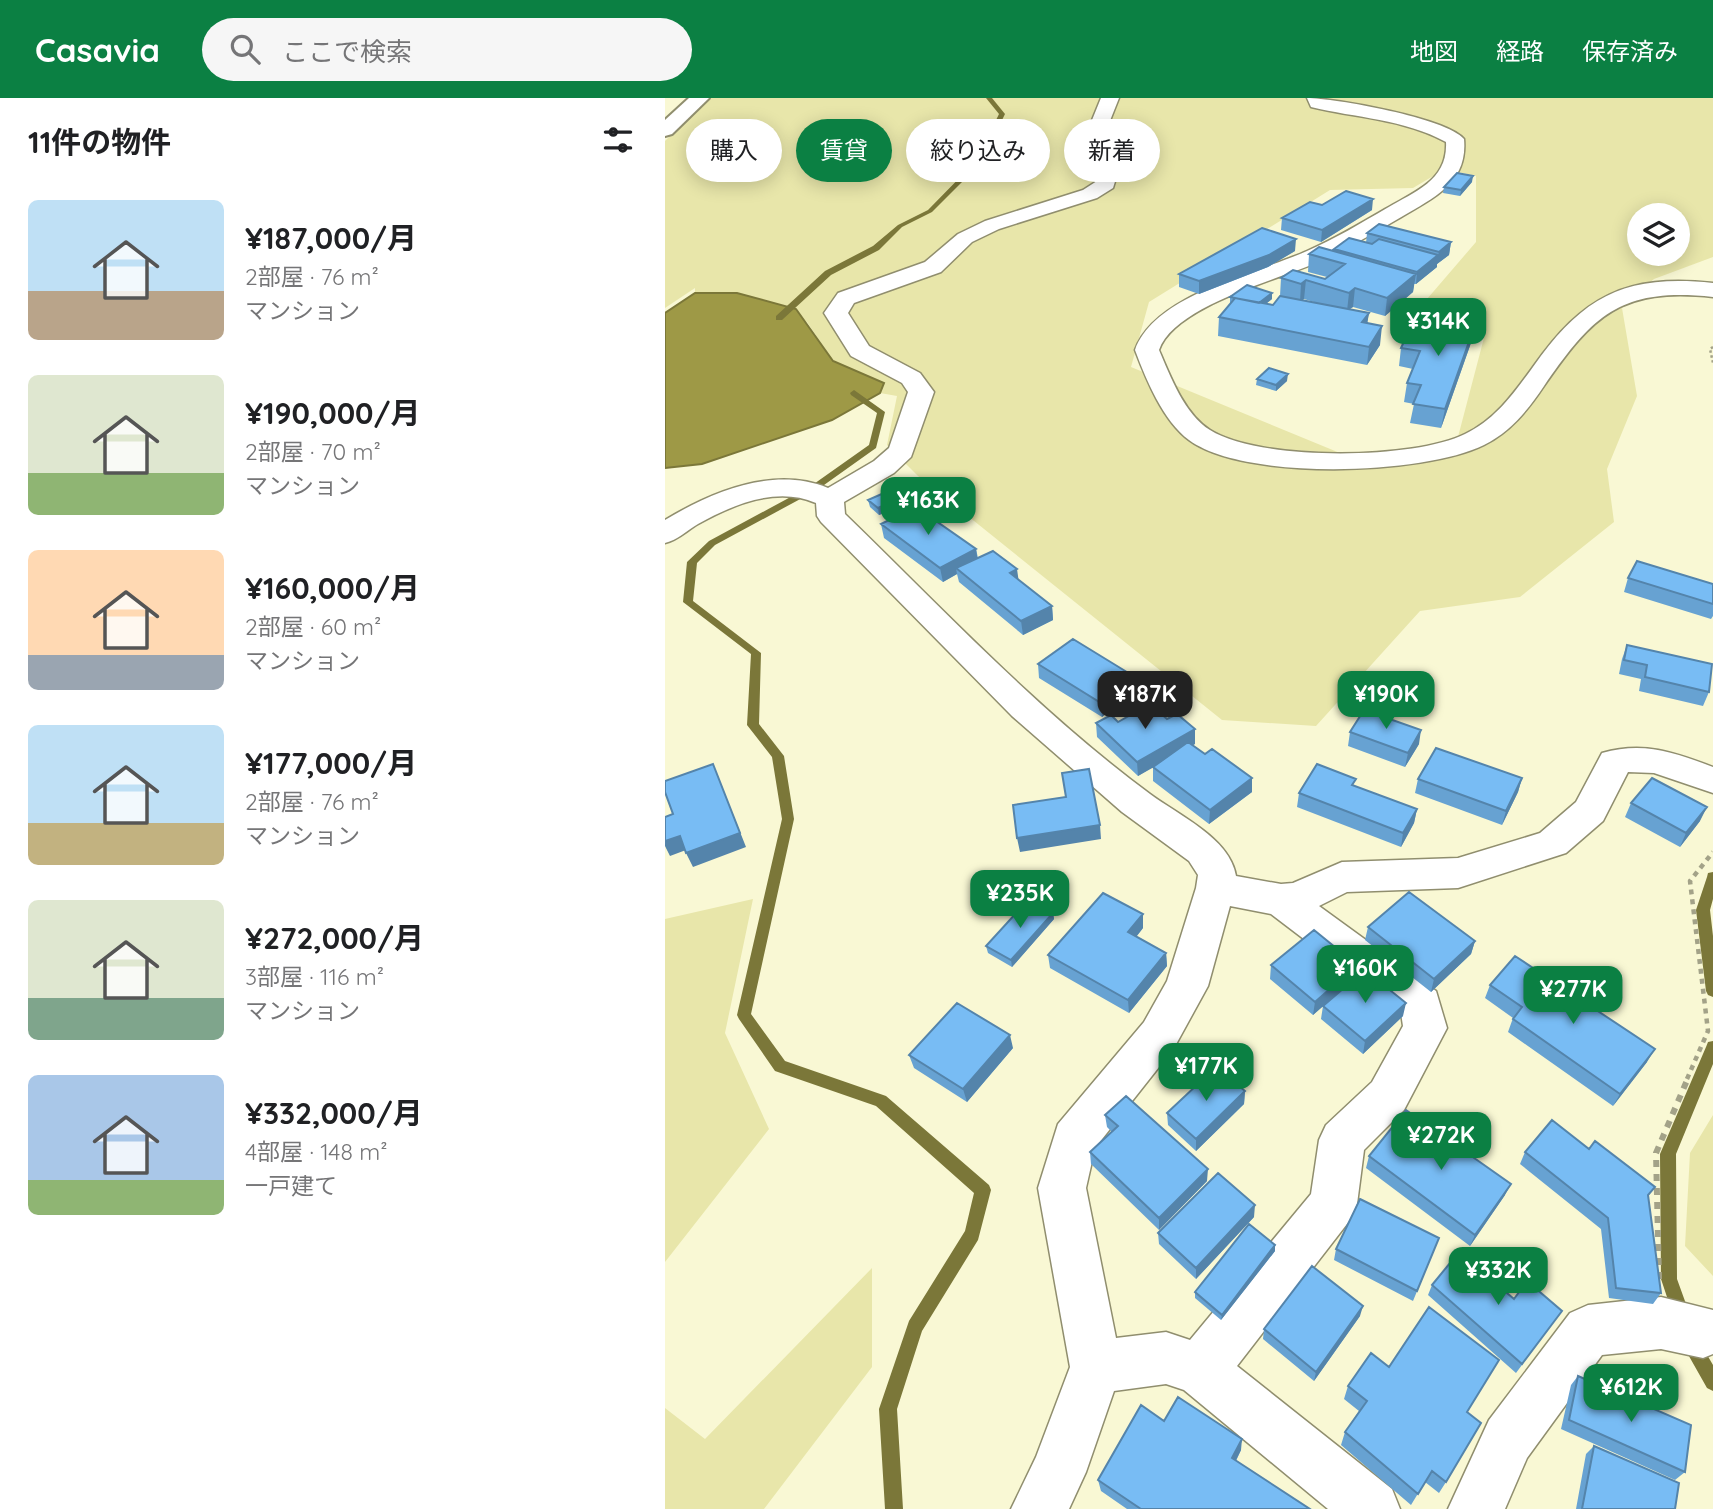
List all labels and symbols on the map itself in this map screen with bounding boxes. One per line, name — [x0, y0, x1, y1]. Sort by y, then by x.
pin: ¥314K — [1389, 299, 1487, 358]
pin: ¥163K — [879, 478, 977, 537]
pin: ¥187K — [1096, 672, 1194, 731]
pin: ¥190K — [1337, 672, 1435, 731]
pin: ¥235K — [971, 870, 1069, 930]
pin: ¥160K — [1316, 946, 1414, 1005]
pin: ¥277K — [1524, 967, 1622, 1026]
pin: ¥177K — [1157, 1044, 1255, 1103]
pin: ¥272K — [1392, 1112, 1490, 1172]
pin: ¥332K — [1449, 1248, 1547, 1307]
pin: ¥612K — [1582, 1364, 1680, 1424]

